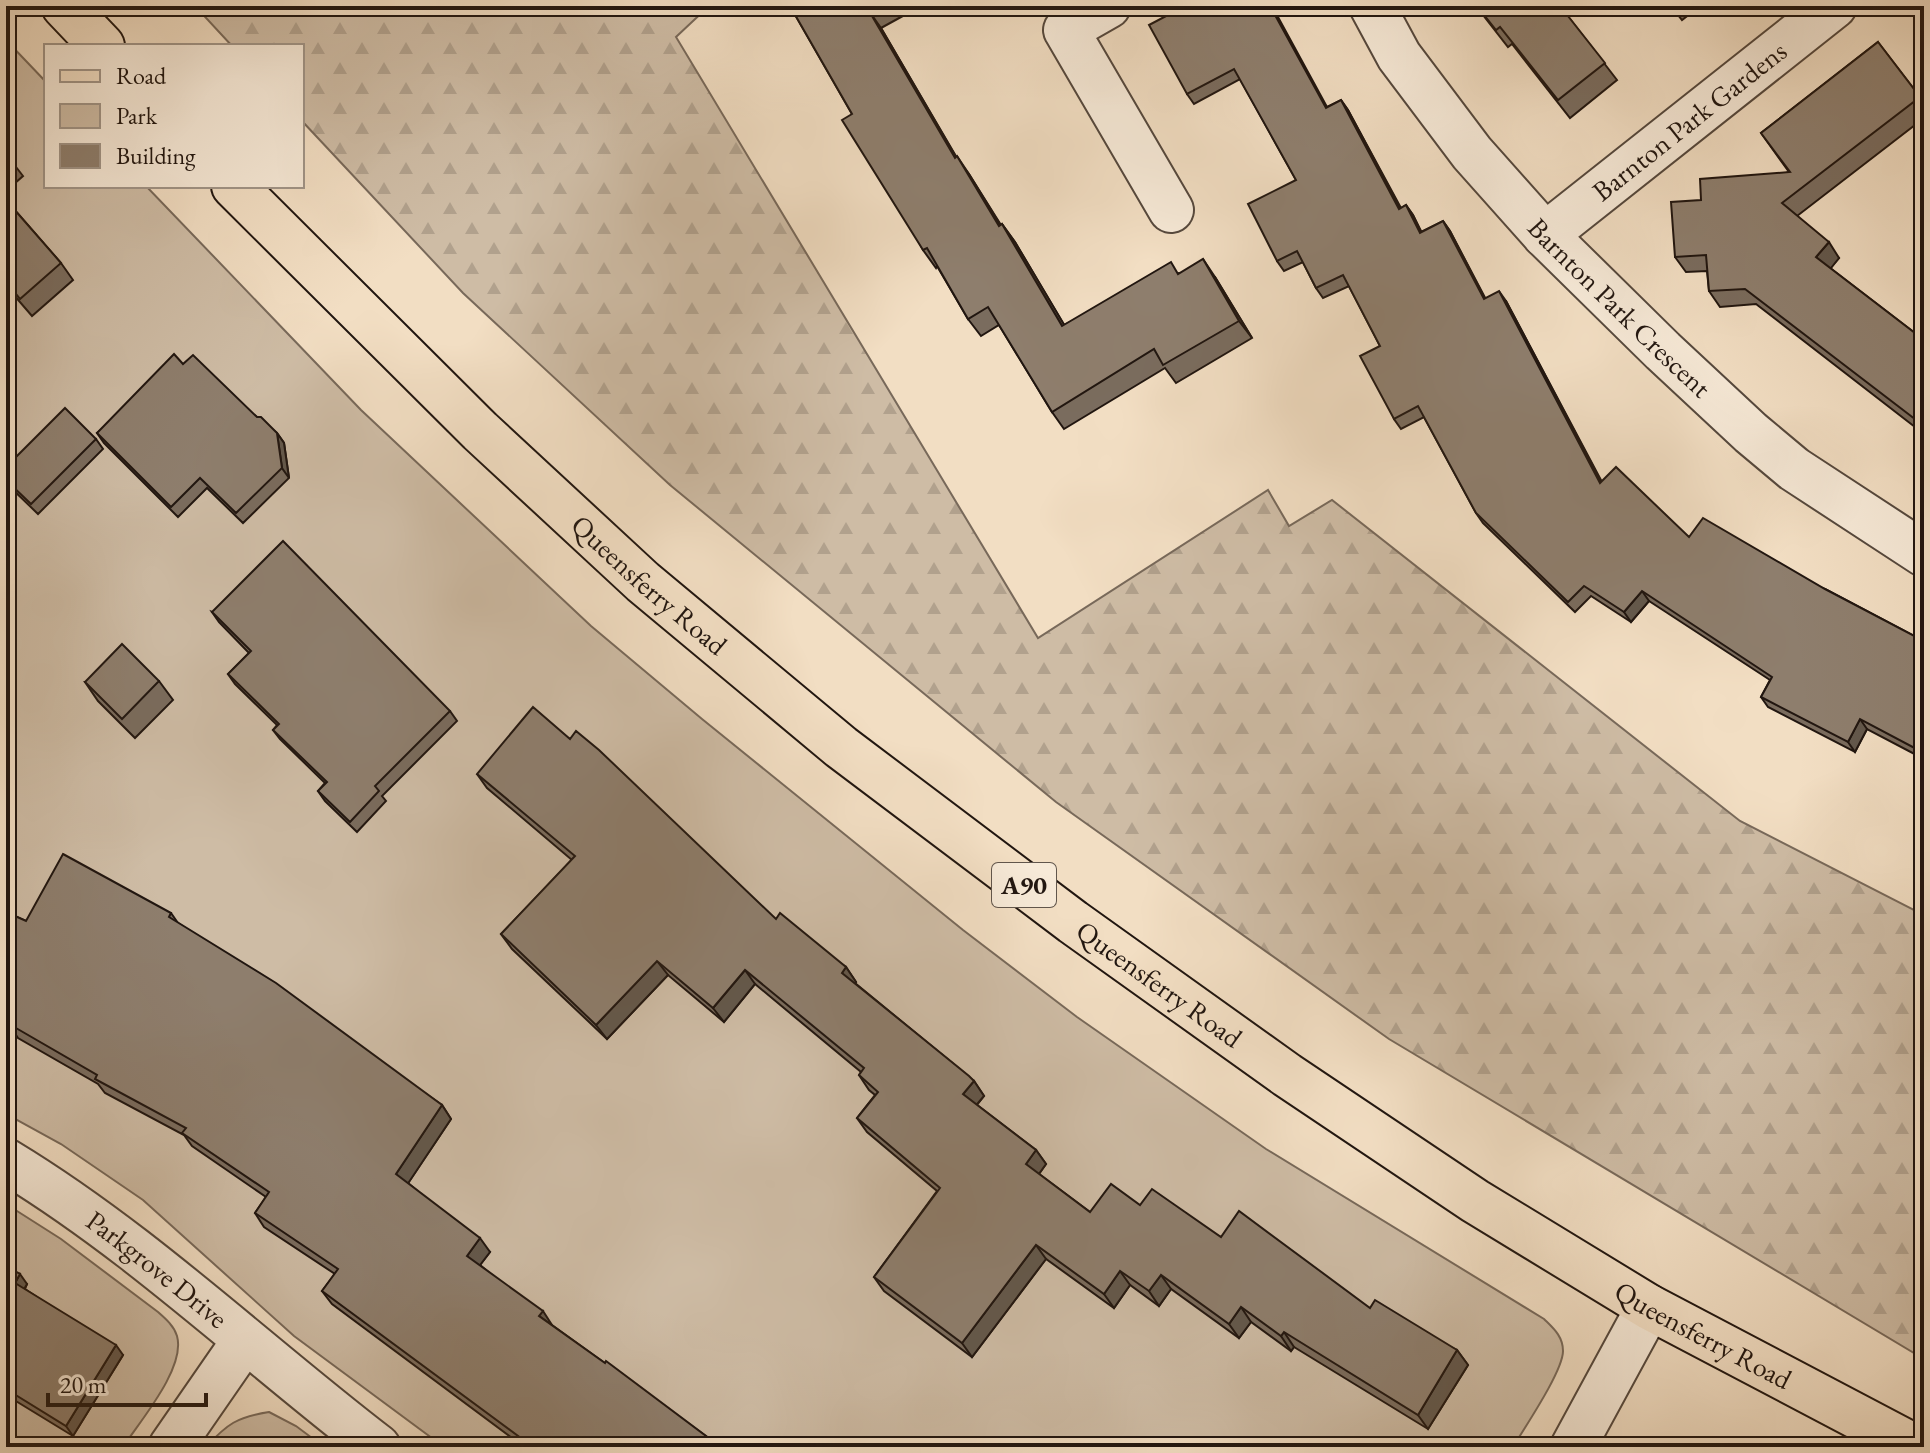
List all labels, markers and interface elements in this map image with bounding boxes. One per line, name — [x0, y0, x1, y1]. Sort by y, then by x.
street label: Barnton Park Gardens — [1585, 33, 1794, 209]
legend — [44, 44, 304, 188]
text: Road — [116, 60, 167, 91]
text: Park — [116, 100, 158, 131]
text: Building — [116, 140, 196, 171]
street label: Barnton Park Crescent — [1520, 210, 1719, 405]
street label: Queensferry Road — [564, 507, 735, 663]
road number: A90 — [992, 863, 1056, 907]
street label: Queensferry Road — [1069, 912, 1250, 1056]
street label: Parkgrove Drive — [79, 1202, 236, 1336]
street label: Queensferry Road — [1608, 1272, 1799, 1397]
scale bar — [48, 1357, 206, 1407]
text: 20 m — [60, 1369, 107, 1400]

